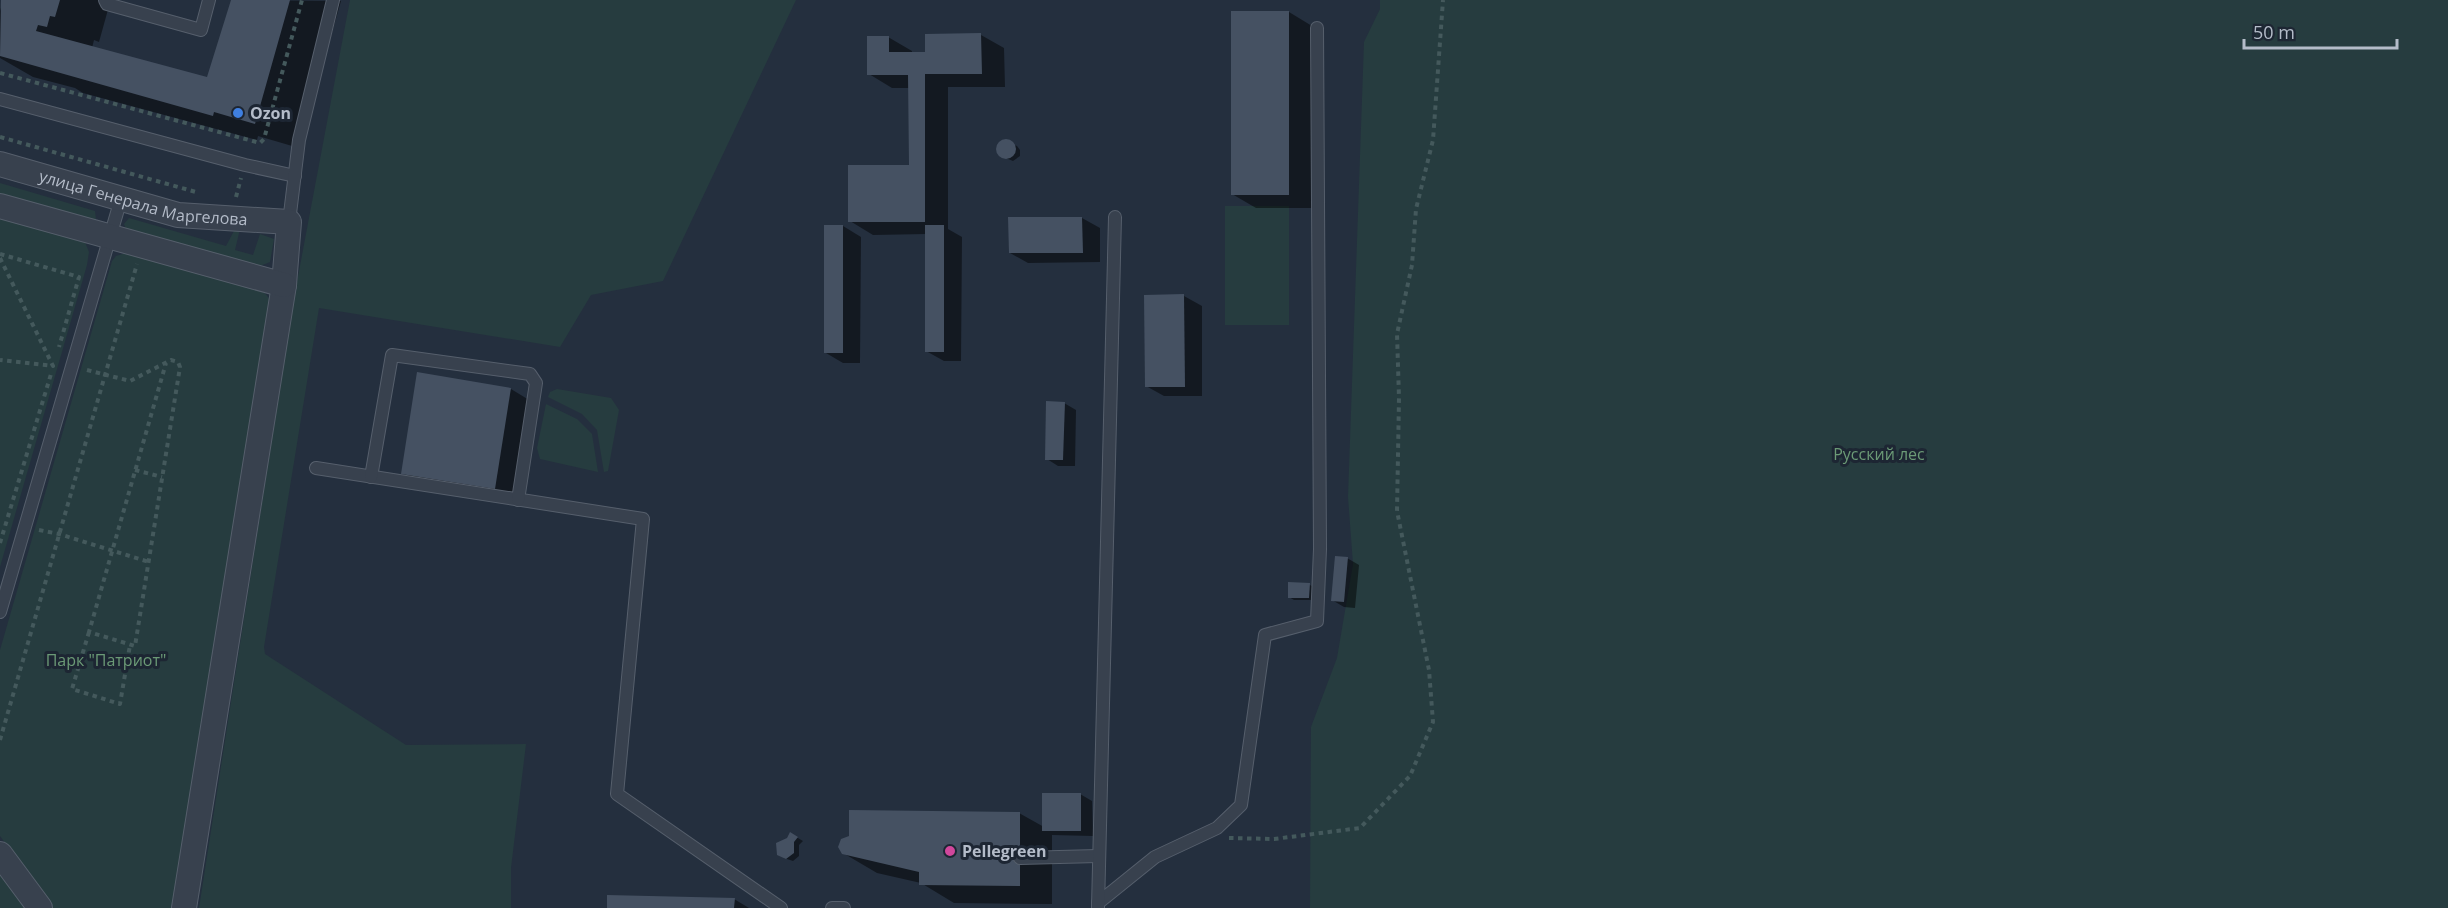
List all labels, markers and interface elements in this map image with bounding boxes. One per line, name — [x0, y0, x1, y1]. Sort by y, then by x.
scale bar — [2244, 12, 2397, 50]
text: 50 m — [2253, 20, 2295, 44]
place label: Ozon — [250, 102, 291, 124]
marker: Ozon — [231, 106, 245, 120]
street label: улица Генерала Маргелова — [37, 165, 248, 230]
park label: Русский лес — [1833, 443, 1925, 465]
park label: Парк "Патриот" — [46, 649, 166, 671]
place label: Pellegreen — [962, 840, 1046, 862]
marker: Pellegreen — [943, 844, 957, 858]

